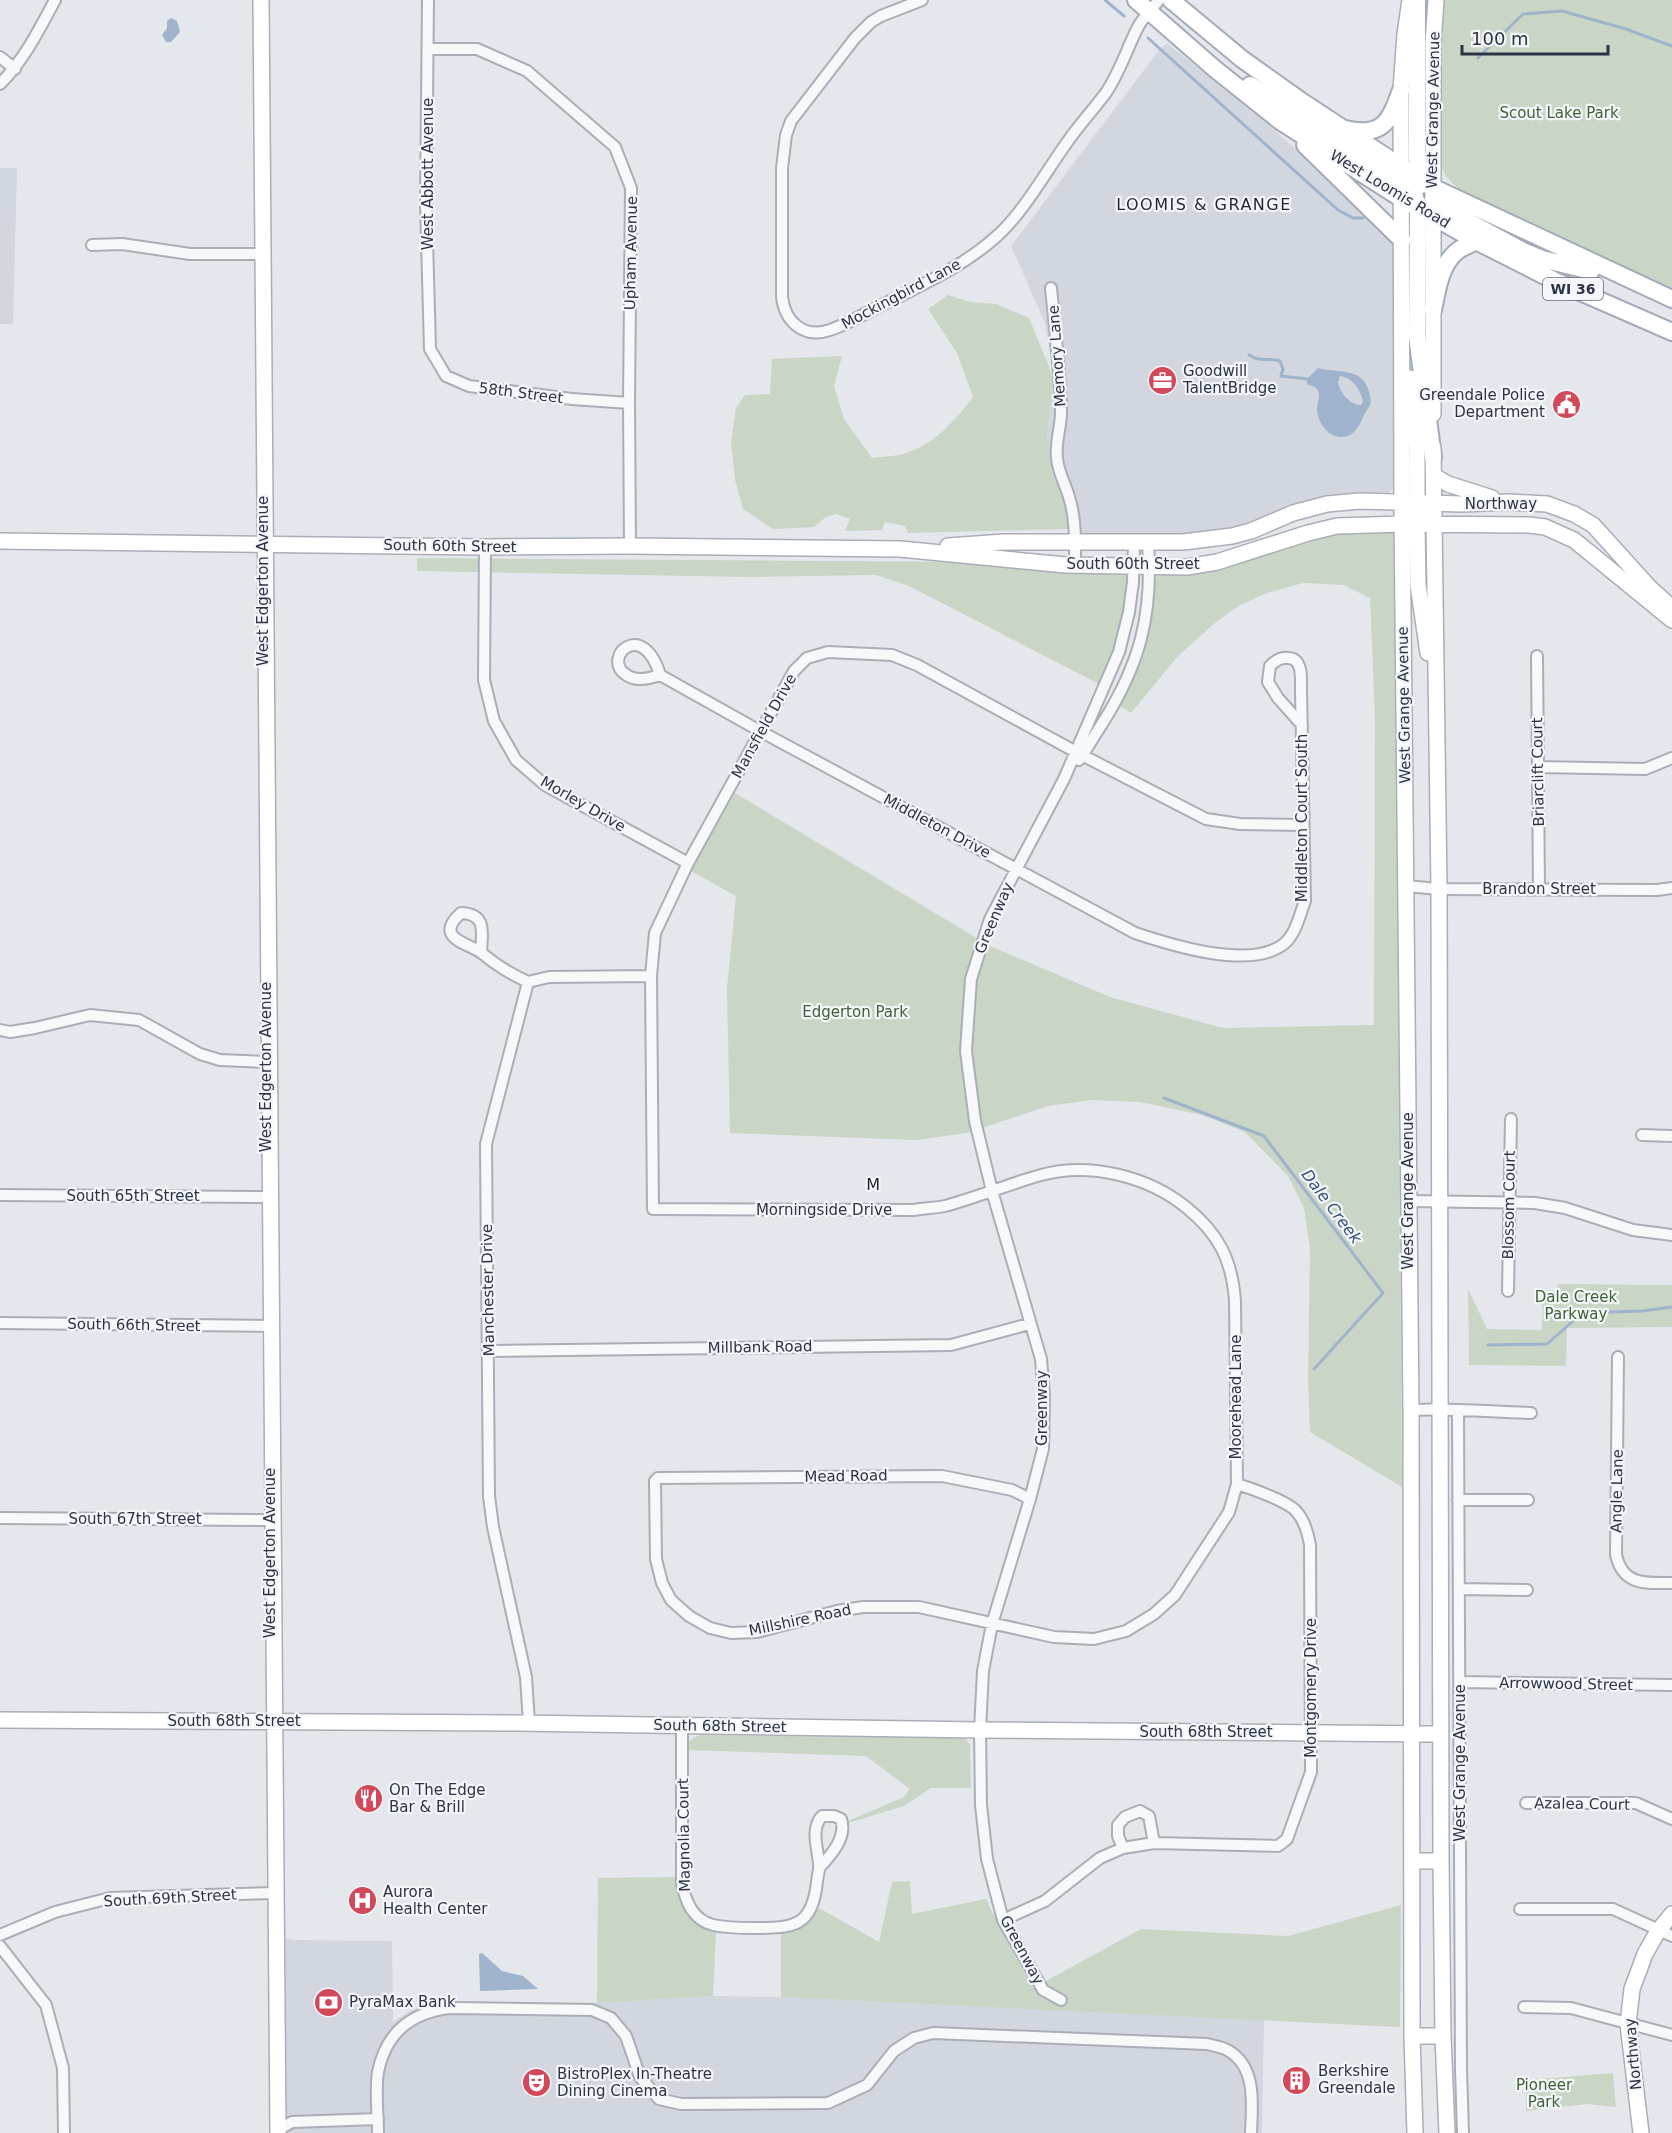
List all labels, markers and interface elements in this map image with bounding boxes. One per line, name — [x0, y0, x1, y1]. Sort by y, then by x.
scale bar — [1462, 18, 1608, 56]
text: 100 m — [1471, 28, 1529, 49]
street label: West Grange Avenue — [1423, 31, 1443, 189]
street label: West Abbott Avenue — [419, 98, 437, 250]
park label: Scout Lake Park — [1499, 104, 1619, 122]
street label: West Loomis Road — [1327, 146, 1453, 232]
district label: LOOMIS & GRANGE — [1116, 195, 1292, 214]
street label: Upham Avenue — [621, 196, 641, 310]
street label: Mockingbird Lane — [838, 255, 964, 333]
road number: WI 36 — [1543, 278, 1603, 300]
street label: Memory Lane — [1044, 304, 1070, 408]
place label: Goodwill TalentBridge — [1182, 362, 1277, 397]
office icon: Goodwill TalentBridge — [1146, 364, 1178, 396]
street label: 58th Street — [478, 379, 564, 407]
place label: Greendale Police Department — [1419, 386, 1545, 421]
public building icon: Greendale Police Department — [1550, 388, 1582, 420]
street label: Northway — [1465, 495, 1537, 513]
street label: West Edgerton Avenue — [254, 496, 272, 666]
street label: South 60th Street — [383, 536, 517, 556]
street label: South 60th Street — [1066, 555, 1200, 573]
street label: West Grange Avenue — [1394, 626, 1414, 784]
street label: Mansfield Drive — [728, 671, 800, 781]
street label: Briarclift Court — [1528, 717, 1548, 827]
street label: Middleton Court South — [1293, 734, 1311, 902]
street label: Morley Drive — [537, 772, 629, 836]
street label: Middleton Drive — [880, 790, 994, 862]
street label: Greenway — [971, 880, 1017, 956]
street label: Brandon Street — [1482, 880, 1596, 898]
street label: West Edgerton Avenue — [257, 982, 275, 1152]
park label: Edgerton Park — [802, 1003, 908, 1021]
street label: West Grange Avenue — [1399, 1112, 1417, 1270]
street label: Blossom Court — [1499, 1150, 1519, 1260]
water label: Dale Creek — [1297, 1165, 1366, 1248]
district label: M — [866, 1175, 882, 1194]
street label: South 65th Street — [66, 1187, 200, 1205]
street label: Morningside Drive — [756, 1201, 892, 1219]
street label: Manchester Drive — [478, 1224, 498, 1356]
park label: Dale Creek Parkway — [1535, 1288, 1617, 1323]
street label: South 66th Street — [67, 1315, 201, 1335]
street label: Moorehead Lane — [1227, 1335, 1245, 1459]
street label: Millbank Road — [707, 1337, 813, 1357]
street label: Greenway — [1033, 1370, 1051, 1446]
street label: Angle Lane — [1607, 1449, 1627, 1533]
street label: Mead Road — [804, 1466, 888, 1486]
street label: West Edgerton Avenue — [261, 1468, 279, 1638]
street label: South 67th Street — [68, 1510, 202, 1528]
street label: Millshire Road — [747, 1600, 853, 1640]
street label: Montgomery Drive — [1302, 1618, 1320, 1758]
street label: Arrowwood Street — [1499, 1674, 1633, 1694]
street label: West Grange Avenue — [1451, 1684, 1469, 1842]
street label: South 68th Street — [167, 1712, 301, 1730]
street label: South 68th Street — [653, 1716, 787, 1736]
street label: South 68th Street — [1139, 1723, 1273, 1741]
street label: Magnolia Court — [674, 1778, 694, 1892]
place label: On The Edge Bar & Brill — [389, 1781, 486, 1816]
restaurant icon: On The Edge Bar & Brill — [352, 1783, 384, 1815]
street label: Azalea Court — [1534, 1794, 1630, 1814]
place label: Aurora Health Center — [383, 1883, 488, 1918]
hospital icon: Aurora Health Center — [346, 1885, 378, 1917]
street label: South 69th Street — [103, 1886, 237, 1910]
street label: Greenway — [996, 1912, 1048, 1988]
bank icon: PyraMax Bank — [312, 1986, 344, 2018]
place label: PyraMax Bank — [349, 1993, 456, 2011]
street label: Northway — [1621, 2017, 1645, 2091]
place label: Berkshire Greendale — [1318, 2062, 1396, 2097]
building icon: Berkshire Greendale — [1281, 2064, 1313, 2096]
place label: BistroPlex In-Theatre Dining Cinema — [557, 2065, 712, 2100]
theatre icon: BistroPlex In-Theatre Dining Cinema — [520, 2067, 552, 2099]
park label: Pioneer Park — [1516, 2076, 1573, 2111]

